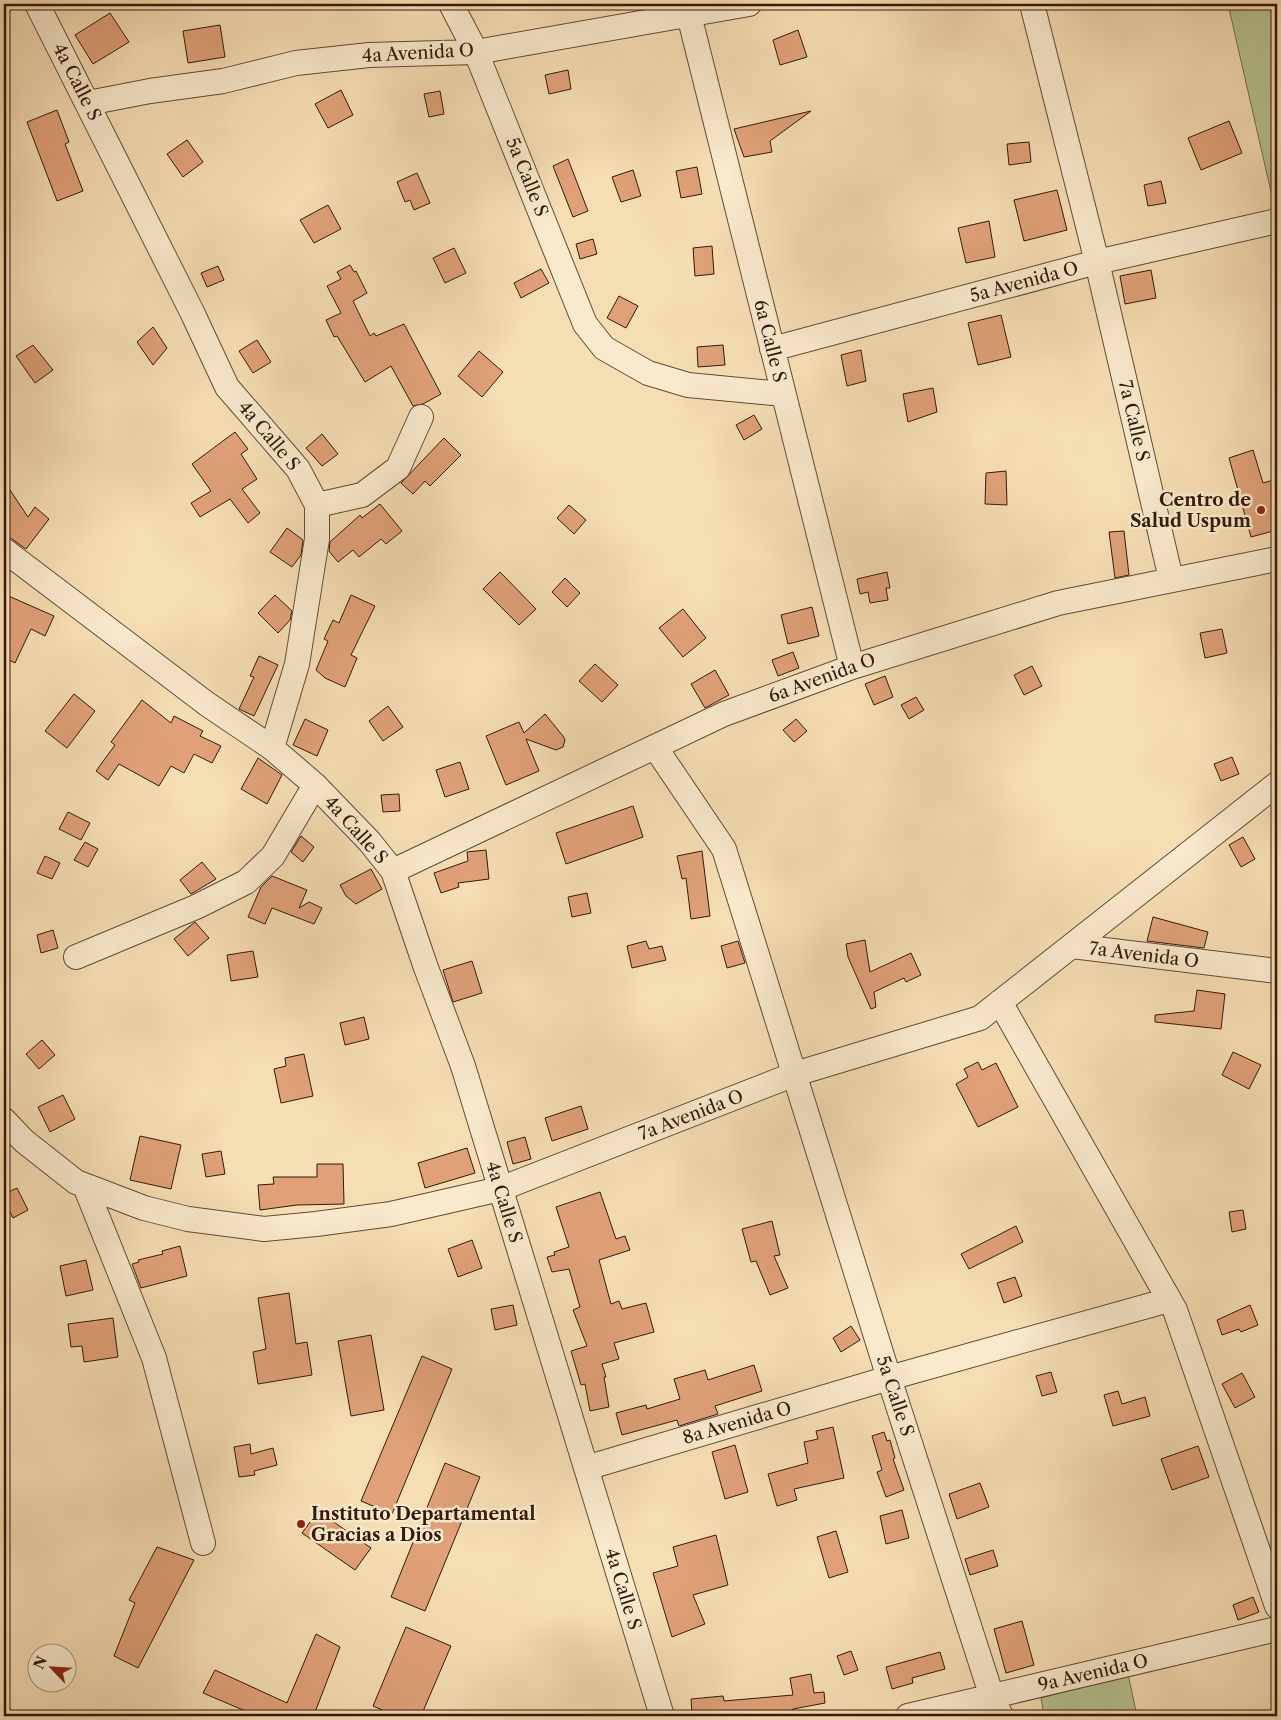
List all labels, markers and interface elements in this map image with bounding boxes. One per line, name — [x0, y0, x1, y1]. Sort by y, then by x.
street label: 4a Calle S — [48, 39, 106, 125]
street label: 4a Avenida O — [361, 39, 475, 67]
street label: 5a Calle S — [501, 134, 553, 220]
street label: 5a Avenida O — [967, 257, 1081, 307]
street label: 6a Calle S — [749, 297, 791, 385]
street label: 7a Calle S — [1114, 378, 1154, 464]
street label: 4a Calle S — [234, 397, 304, 475]
place label: Centro de Salud Uspum — [1130, 489, 1251, 532]
marker: Centro de Salud Uspum — [1255, 504, 1267, 516]
street label: 6a Avenida O — [766, 648, 879, 708]
street label: 4a Calle S — [320, 791, 392, 869]
street label: 7a Avenida O — [1088, 937, 1200, 973]
street label: 7a Avenida O — [635, 1085, 747, 1145]
street label: 4a Calle S — [481, 1159, 527, 1245]
street label: 5a Calle S — [872, 1353, 918, 1439]
street label: 8a Avenida O — [680, 1397, 794, 1449]
place label: Instituto Departamental Gracias a Dios — [311, 1503, 535, 1546]
marker: Instituto Departamental Gracias a Dios — [295, 1518, 307, 1530]
street label: 4a Calle S — [600, 1546, 646, 1632]
north arrow — [28, 1642, 78, 1692]
street label: 9a Avenida O — [1036, 1650, 1150, 1696]
text: N — [29, 1653, 51, 1672]

